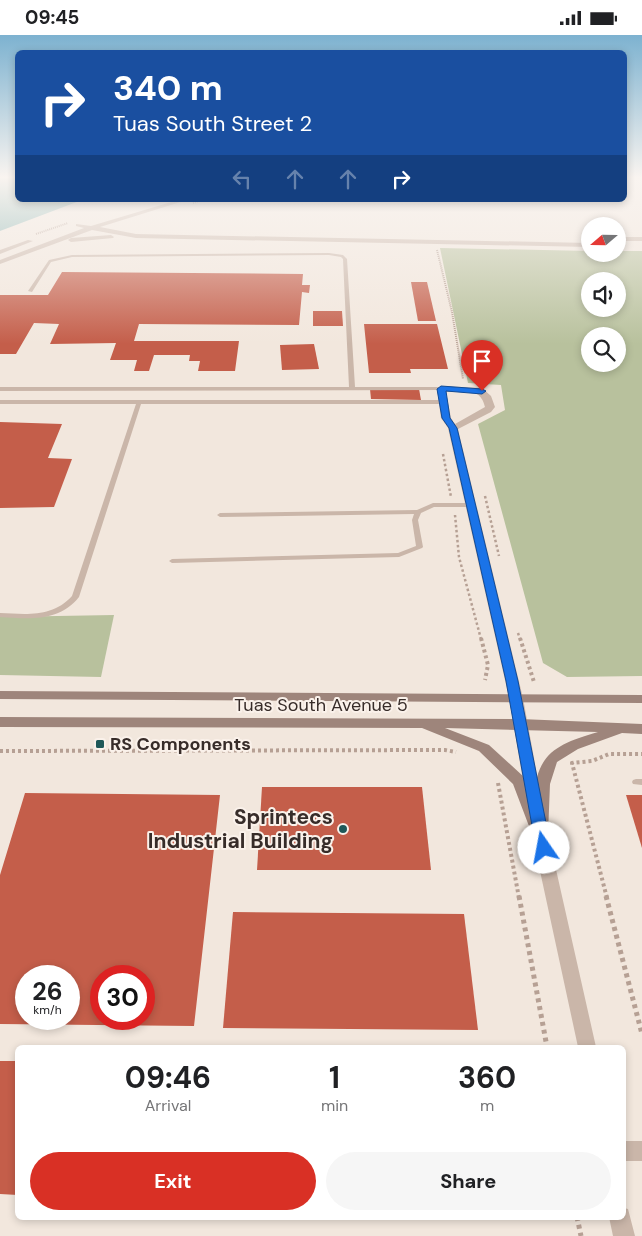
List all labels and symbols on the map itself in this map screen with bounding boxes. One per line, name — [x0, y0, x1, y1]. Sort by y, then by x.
north arrow — [581, 217, 626, 263]
pin — [461, 340, 503, 391]
street label: Tuas South Avenue 5 — [234, 693, 408, 717]
place label: RS Components — [110, 732, 251, 756]
marker: RS Components — [94, 738, 106, 750]
place label: Sprintecs Industrial Building — [148, 803, 333, 855]
position arrow — [517, 821, 569, 873]
marker: Sprintecs Industrial Building — [337, 823, 349, 835]
speed limit sign: 30 — [90, 965, 155, 1030]

